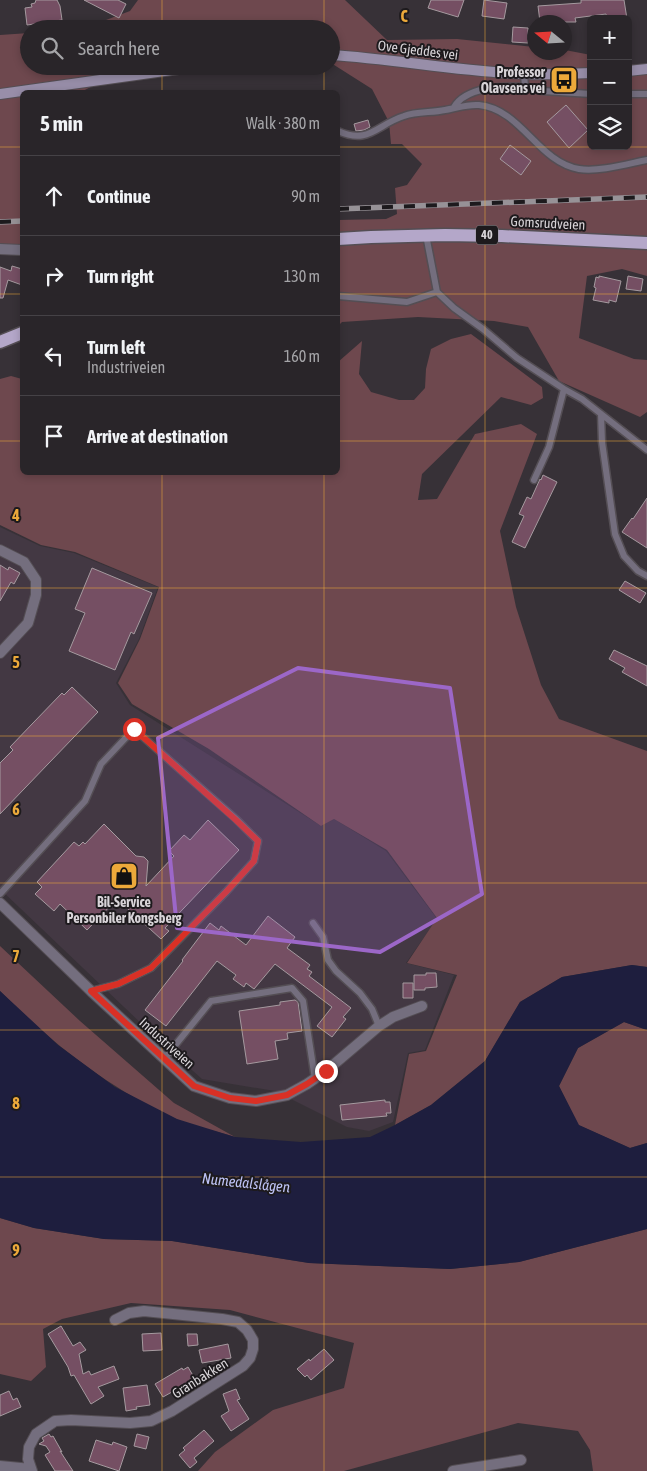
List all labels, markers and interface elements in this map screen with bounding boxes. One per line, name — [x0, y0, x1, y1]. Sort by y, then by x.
text: C — [400, 7, 408, 25]
north arrow — [527, 15, 572, 60]
map controls — [587, 15, 632, 150]
button: + — [587, 15, 632, 60]
search box — [20, 20, 340, 75]
icon: search — [38, 34, 66, 62]
text: Search here — [78, 37, 160, 59]
street label: Ove Gjeddes vei — [377, 37, 459, 63]
button: − — [587, 60, 632, 105]
place label: Professor Olavsens vei — [481, 64, 546, 96]
bus stop icon: Professor Olavsens vei — [549, 65, 579, 95]
button: layers — [587, 105, 632, 150]
text: 5 min — [40, 111, 83, 135]
text: Walk · 380 m — [246, 114, 320, 132]
icon: ahead — [40, 182, 68, 210]
text: Continue — [87, 185, 151, 207]
text: 90 m — [291, 187, 320, 205]
street label: Gomsrudveien — [510, 213, 586, 233]
road number: 40 — [476, 226, 498, 244]
icon: right — [40, 262, 68, 290]
text: Turn right — [87, 265, 154, 287]
text: 130 m — [284, 267, 320, 285]
text: Turn left — [87, 336, 145, 358]
icon: left — [40, 342, 68, 370]
text: 160 m — [284, 347, 320, 365]
text: Industriveien — [87, 358, 165, 376]
icon: arrive — [40, 422, 68, 450]
text: Arrive at destination — [87, 425, 228, 447]
text: 4 — [11, 506, 20, 524]
text: 5 — [12, 653, 20, 671]
route start — [123, 718, 146, 741]
text: 6 — [12, 800, 20, 818]
shop icon: Bil-Service Personbiler Kongsberg — [109, 861, 139, 891]
place label: Bil-Service Personbiler Kongsberg — [67, 894, 182, 926]
text: 7 — [12, 947, 20, 965]
street label: Industriveien — [136, 1014, 198, 1072]
route end — [315, 1060, 338, 1083]
text: 8 — [12, 1094, 20, 1112]
water label: Numedalslågen — [201, 1169, 291, 1196]
text: 9 — [12, 1241, 20, 1259]
street label: Granbakken — [169, 1355, 231, 1401]

